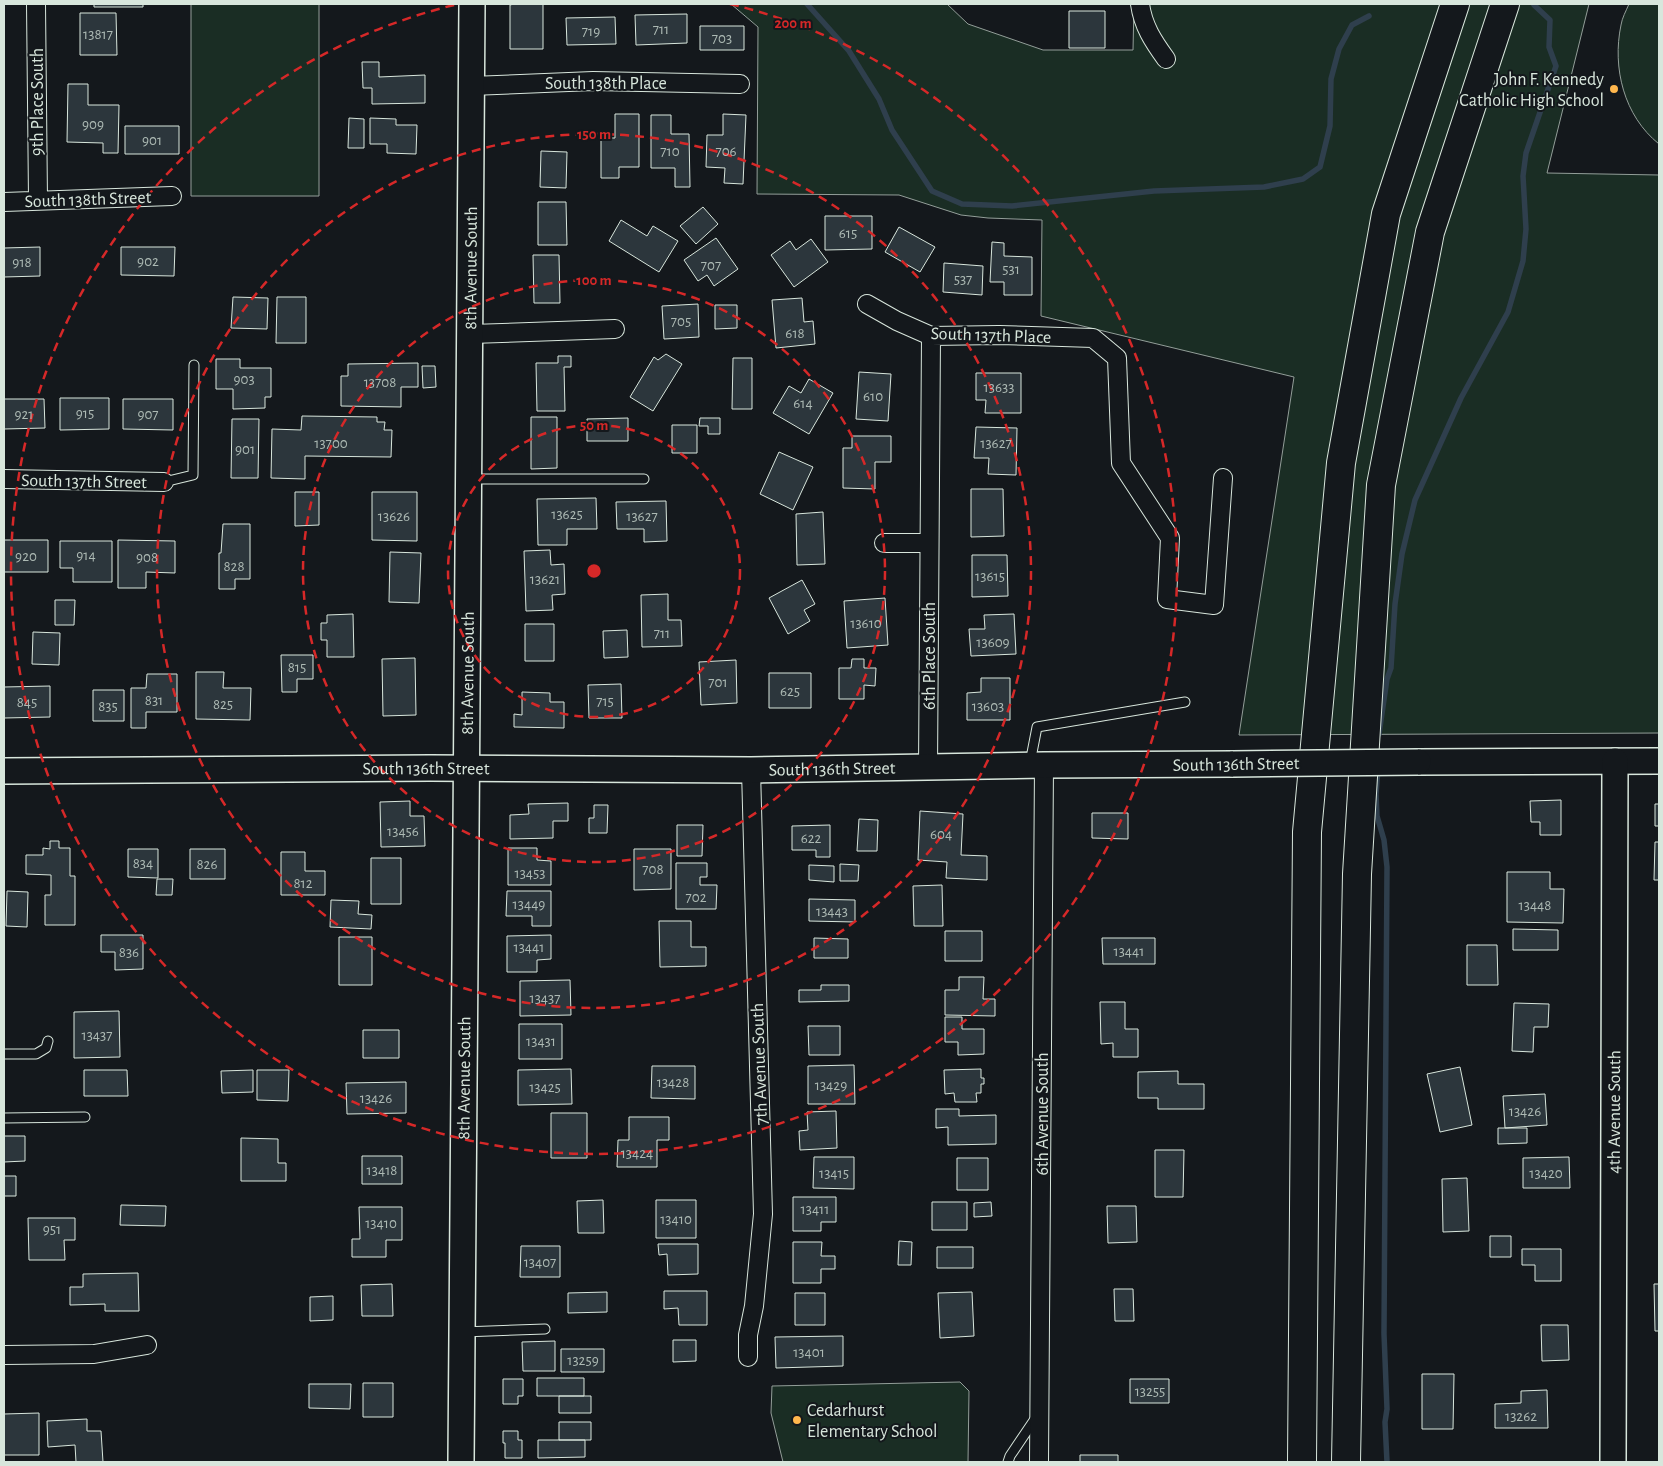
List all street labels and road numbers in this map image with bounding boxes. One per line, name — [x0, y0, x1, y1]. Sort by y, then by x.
street label: 9th Place South — [29, 48, 47, 156]
street label: South 138th Place — [545, 75, 667, 93]
street label: South 138th Street — [24, 189, 152, 211]
street label: 8th Avenue South — [462, 206, 481, 330]
street label: South 137th Place — [930, 325, 1052, 347]
street label: South 137th Street — [21, 472, 147, 492]
street label: 6th Place South — [921, 602, 939, 710]
street label: 8th Avenue South — [459, 611, 478, 735]
street label: South 136th Street — [1172, 755, 1300, 775]
street label: South 136th Street — [362, 760, 490, 778]
street label: South 136th Street — [768, 760, 896, 780]
street label: 7th Avenue South — [749, 1003, 771, 1125]
street label: 8th Avenue South — [455, 1016, 474, 1140]
street label: 4th Avenue South — [1606, 1050, 1624, 1174]
street label: 6th Avenue South — [1034, 1052, 1052, 1176]

